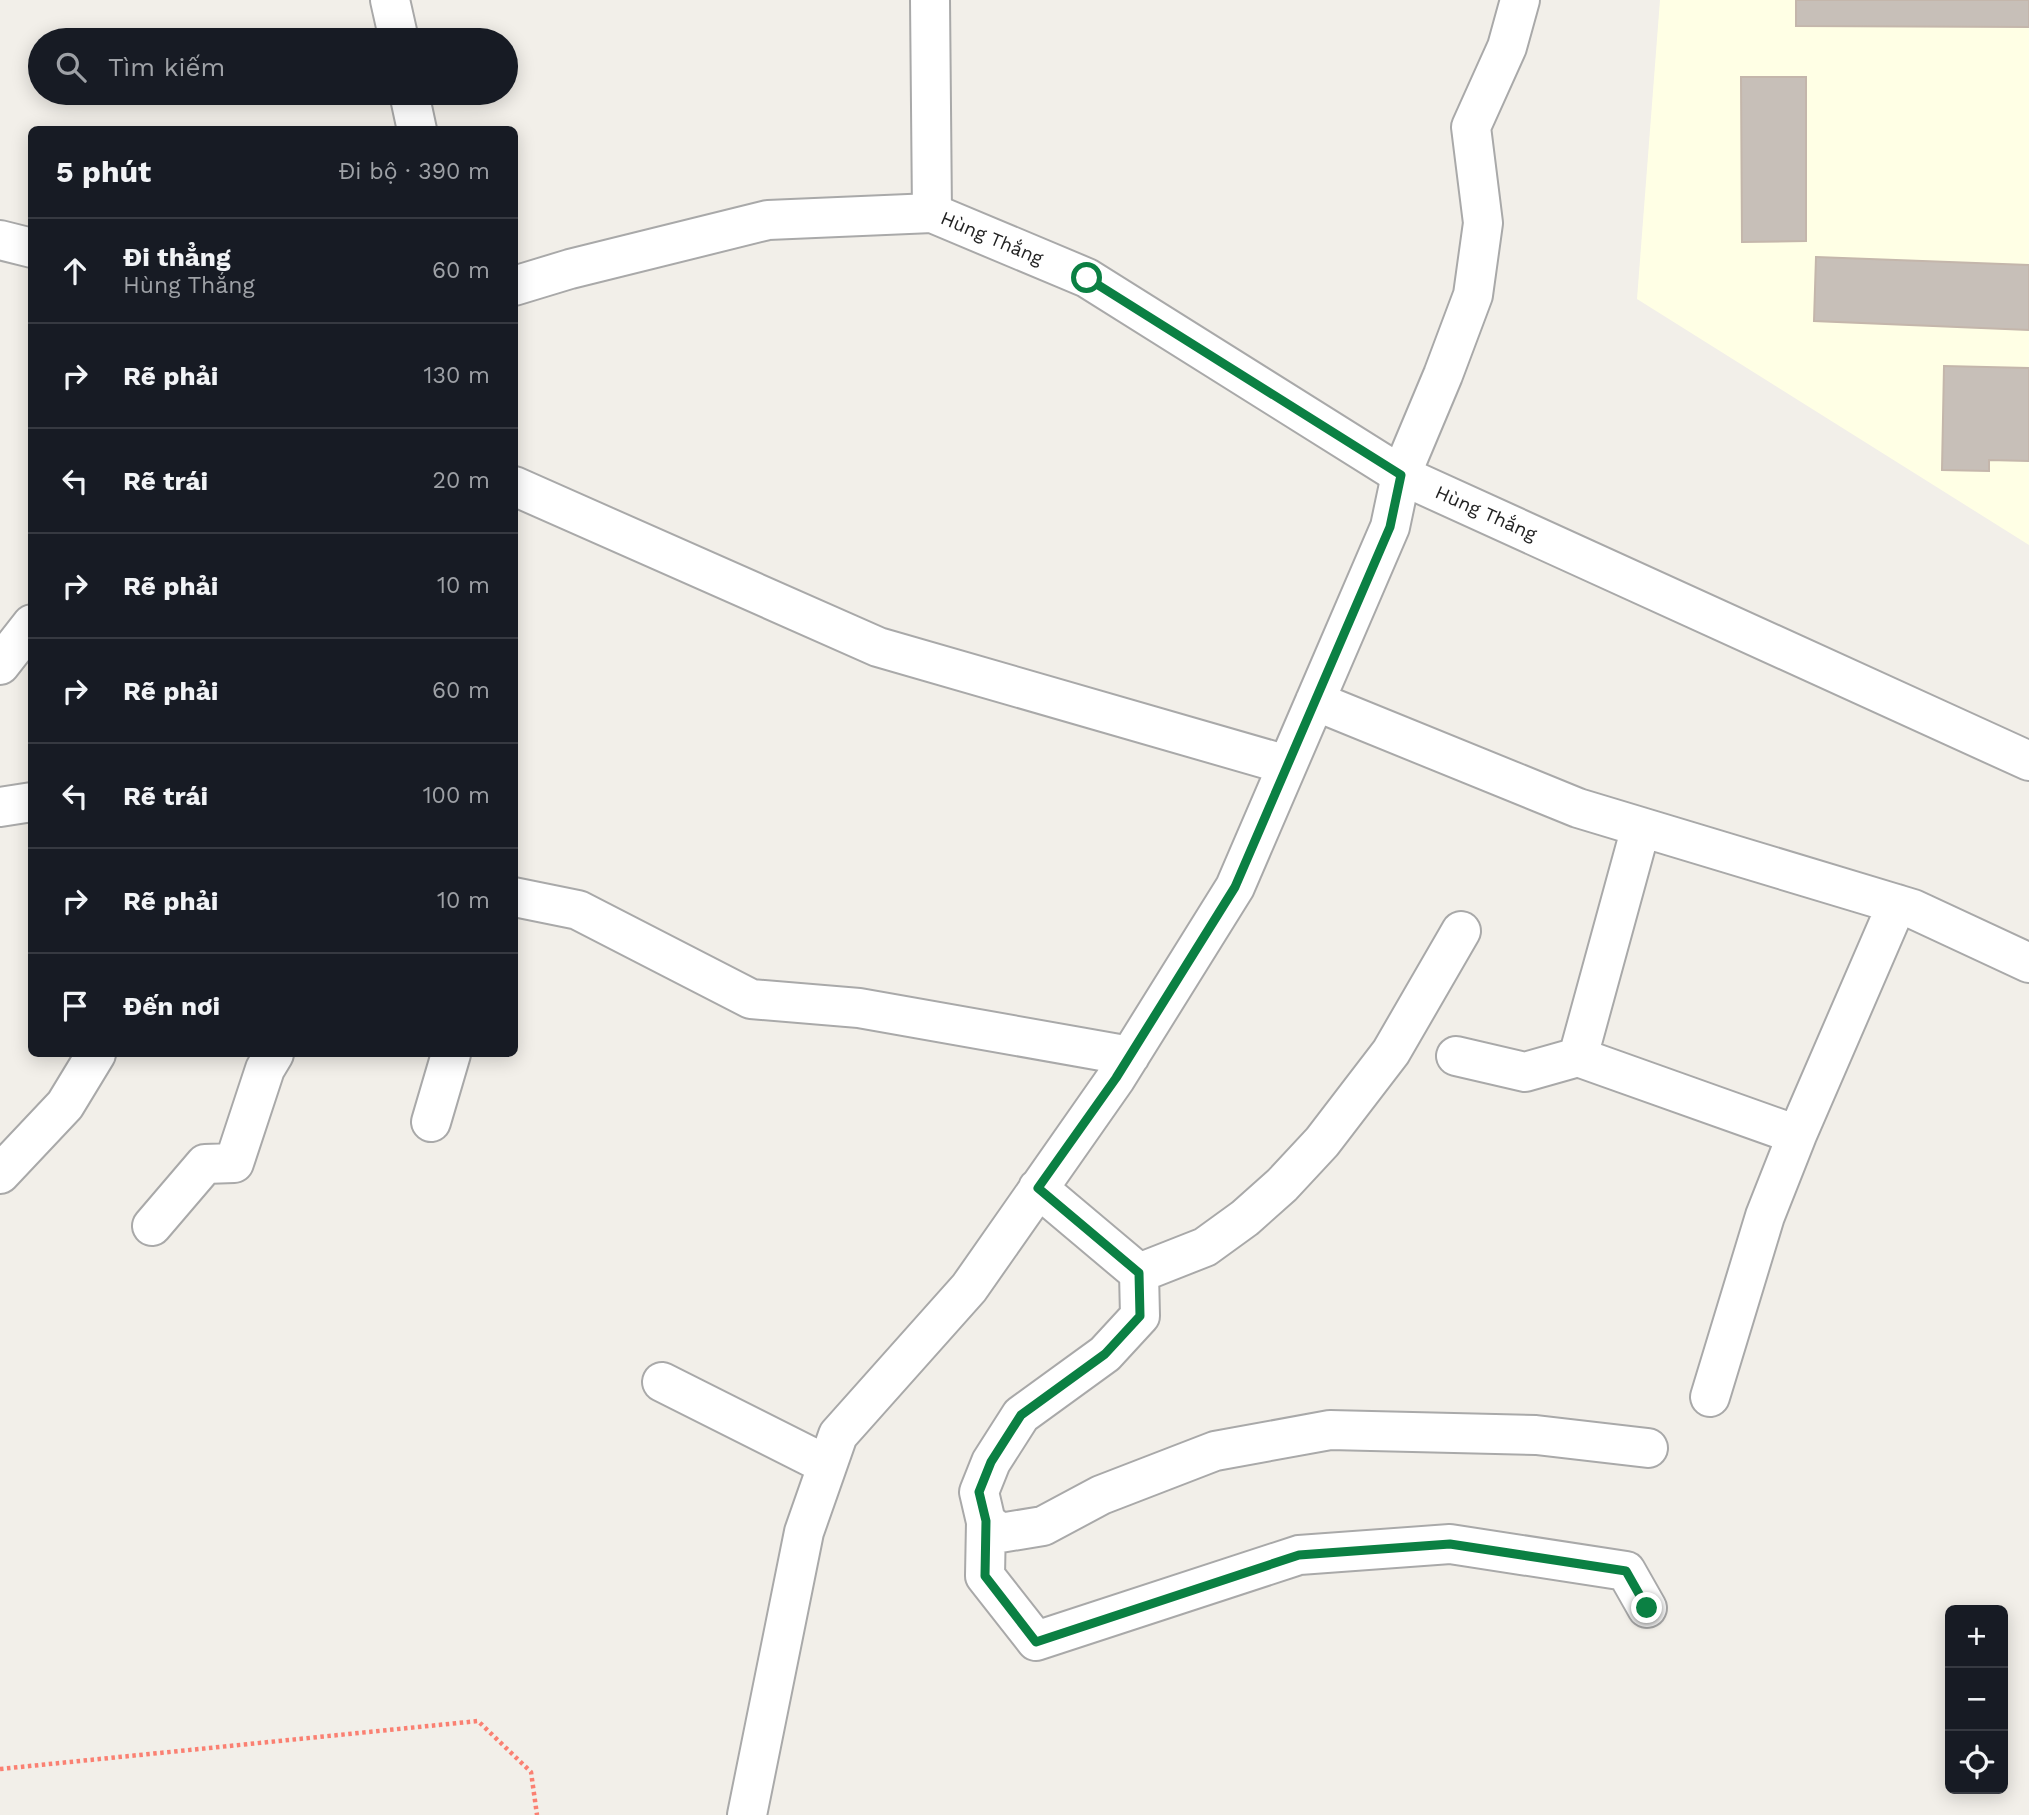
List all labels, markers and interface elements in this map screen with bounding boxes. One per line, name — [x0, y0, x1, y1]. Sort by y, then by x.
search box — [28, 28, 518, 105]
icon: search — [52, 48, 90, 86]
text: Tìm kiếm — [108, 52, 225, 82]
text: 5 phút — [56, 154, 151, 189]
text: Đi bộ · 390 m — [338, 158, 490, 185]
street label: Hùng Thắng — [937, 206, 1047, 270]
text: Đi thẳng — [123, 242, 231, 272]
icon: ahead — [56, 252, 94, 290]
text: 60 m — [432, 257, 490, 284]
route start — [1071, 262, 1102, 293]
text: Hùng Thắng — [123, 272, 255, 299]
icon: right — [56, 357, 94, 395]
text: Rẽ phải — [123, 361, 218, 391]
text: 130 m — [424, 362, 490, 389]
icon: left — [56, 462, 94, 500]
text: Rẽ trái — [123, 466, 208, 496]
text: 20 m — [433, 467, 490, 494]
street label: Hùng Thắng — [1432, 480, 1541, 546]
icon: right — [56, 567, 94, 605]
text: Rẽ phải — [123, 571, 218, 601]
text: 10 m — [437, 572, 490, 599]
icon: right — [56, 672, 94, 710]
text: Rẽ phải — [123, 676, 218, 706]
text: 60 m — [432, 677, 490, 704]
icon: left — [56, 777, 94, 815]
text: Rẽ trái — [123, 781, 208, 811]
text: 100 m — [423, 782, 490, 809]
icon: right — [56, 882, 94, 920]
text: Rẽ phải — [123, 886, 218, 916]
text: 10 m — [437, 887, 490, 914]
icon: arrive — [56, 987, 94, 1025]
text: Đến nơi — [123, 991, 220, 1021]
route end — [1631, 1592, 1662, 1623]
map controls — [1945, 1605, 2008, 1794]
button: + — [1945, 1605, 2008, 1668]
button: − — [1945, 1668, 2008, 1731]
button: locate — [1945, 1731, 2008, 1794]

